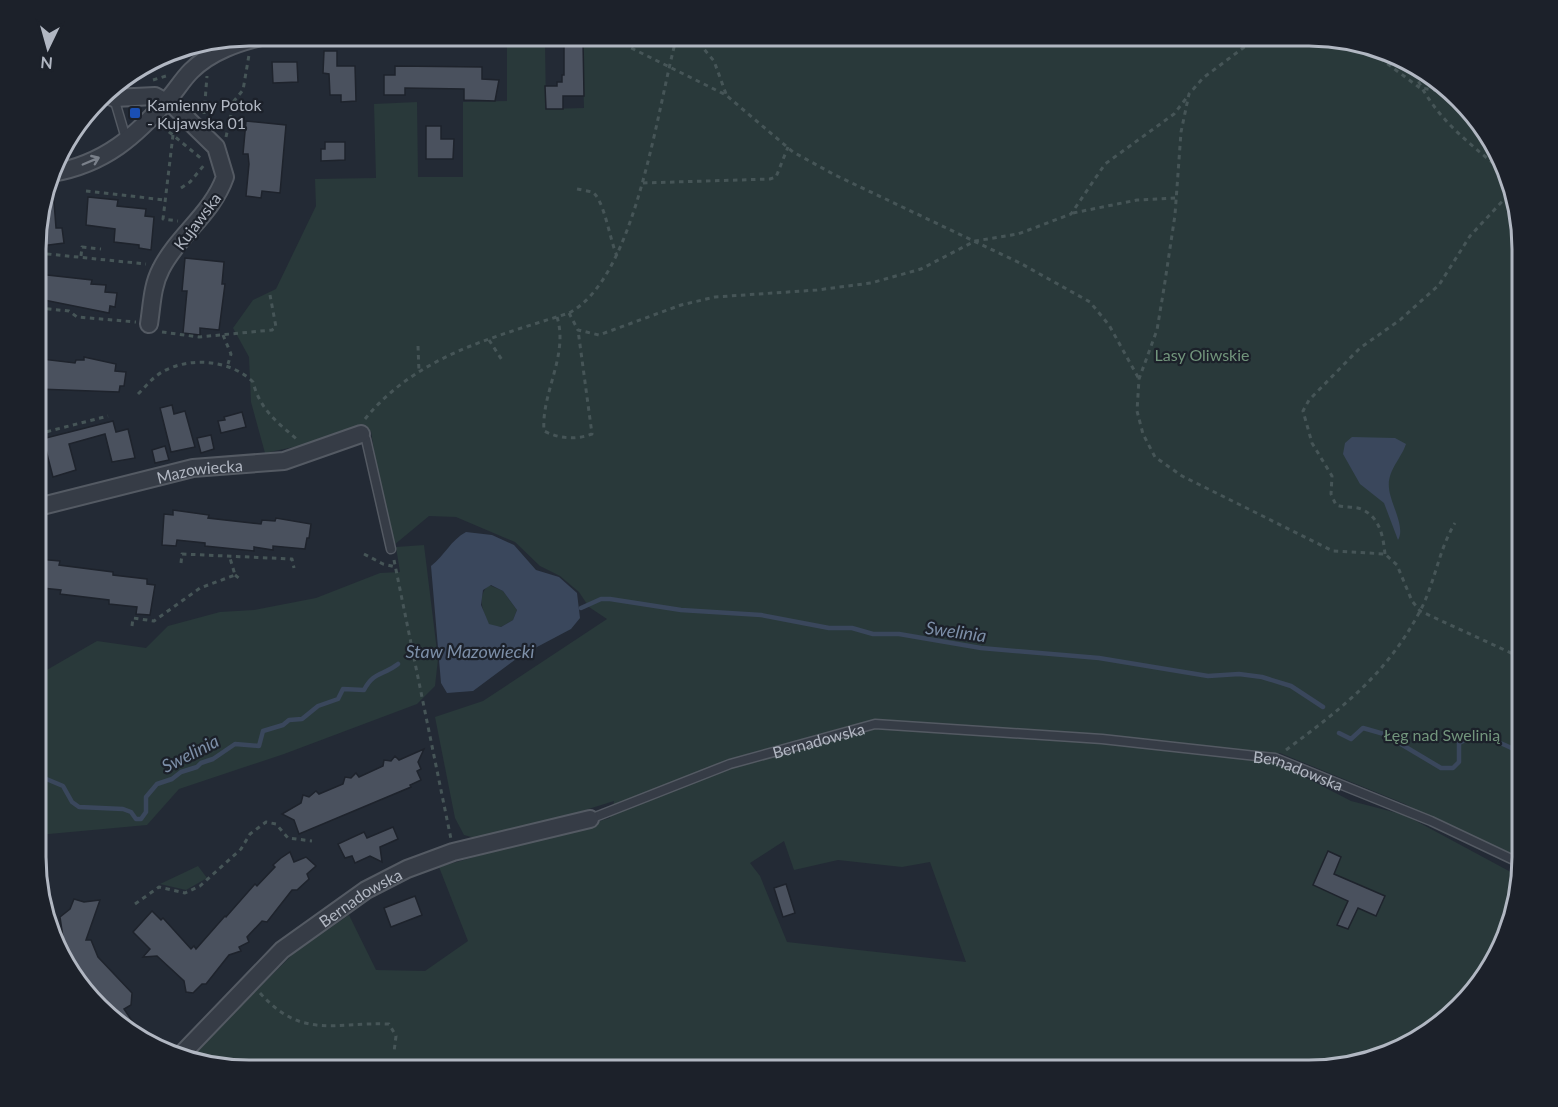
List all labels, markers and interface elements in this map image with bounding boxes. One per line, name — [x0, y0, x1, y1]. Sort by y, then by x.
north arrow — [18, 18, 78, 78]
text: N — [40, 53, 54, 73]
place label: Kamienny Potok - Kujawska 01 — [147, 95, 262, 132]
marker: Kamienny Potok - Kujawska 01 — [128, 106, 142, 120]
one-way arrow — [82, 155, 100, 166]
street label: Kujawska — [169, 189, 225, 253]
park label: Lasy Oliwskie — [1154, 345, 1250, 364]
street label: Mazowiecka — [154, 455, 243, 486]
water label: Swelinia — [924, 616, 988, 646]
water label: Staw Mazowiecki — [406, 640, 534, 662]
street label: Bernadowska — [770, 718, 867, 761]
park label: Łęg nad Swelinią — [1384, 725, 1500, 744]
water label: Swelinia — [158, 729, 222, 777]
street label: Bernadowska — [1252, 746, 1346, 794]
street label: Bernadowska — [315, 864, 405, 930]

